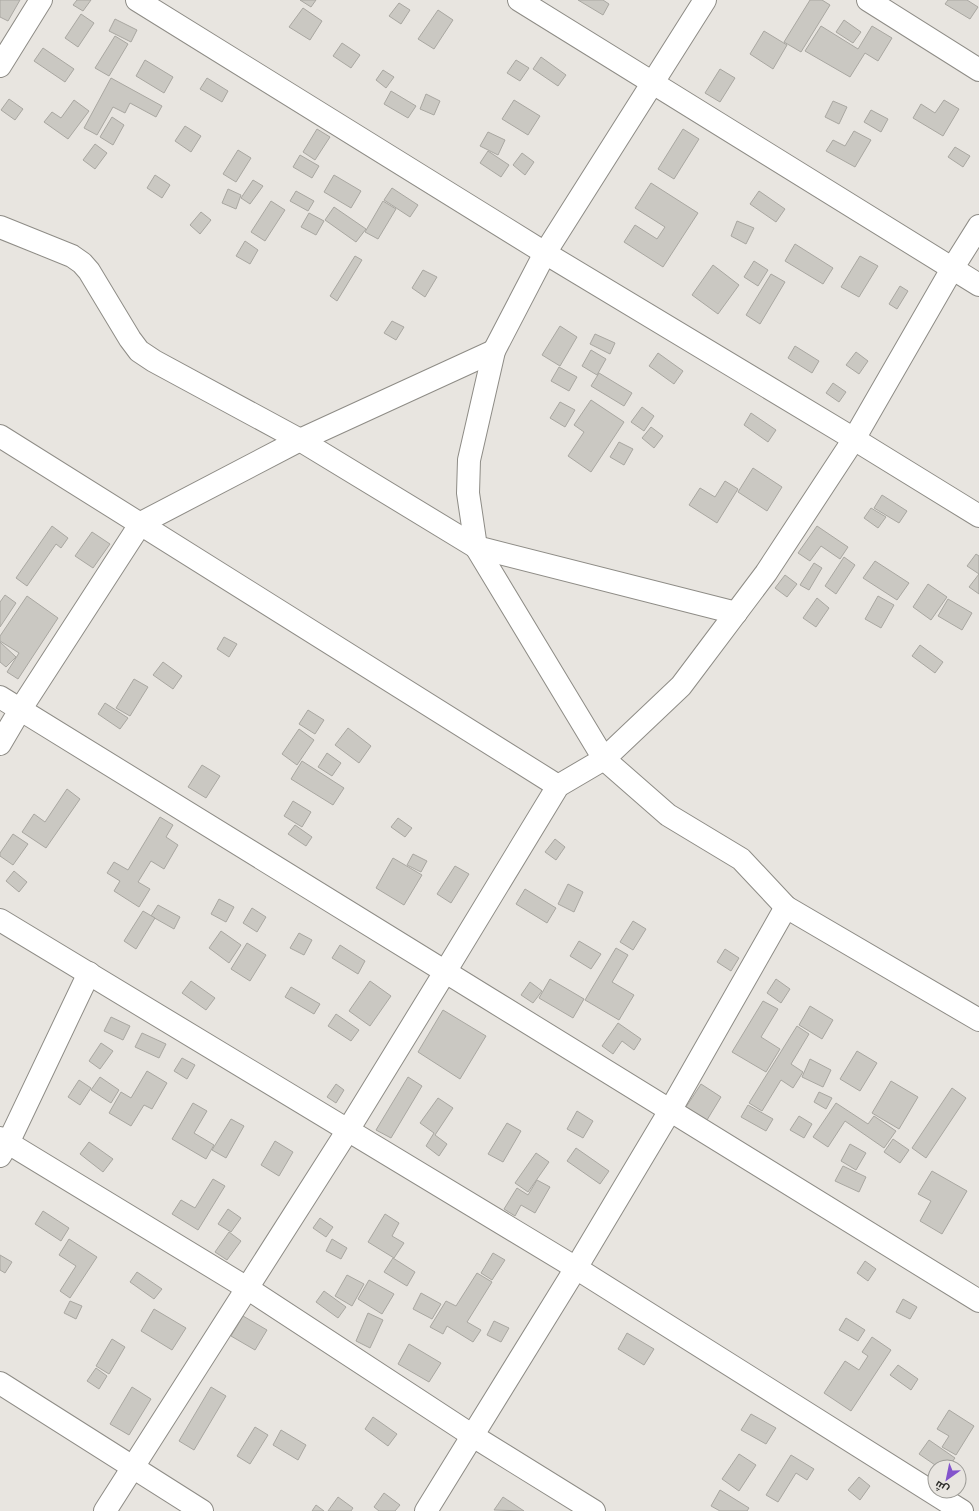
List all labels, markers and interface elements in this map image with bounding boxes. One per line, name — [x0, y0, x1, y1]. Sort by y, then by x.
north arrow — [927, 1459, 967, 1499]
text: ش — [931, 1478, 951, 1498]

